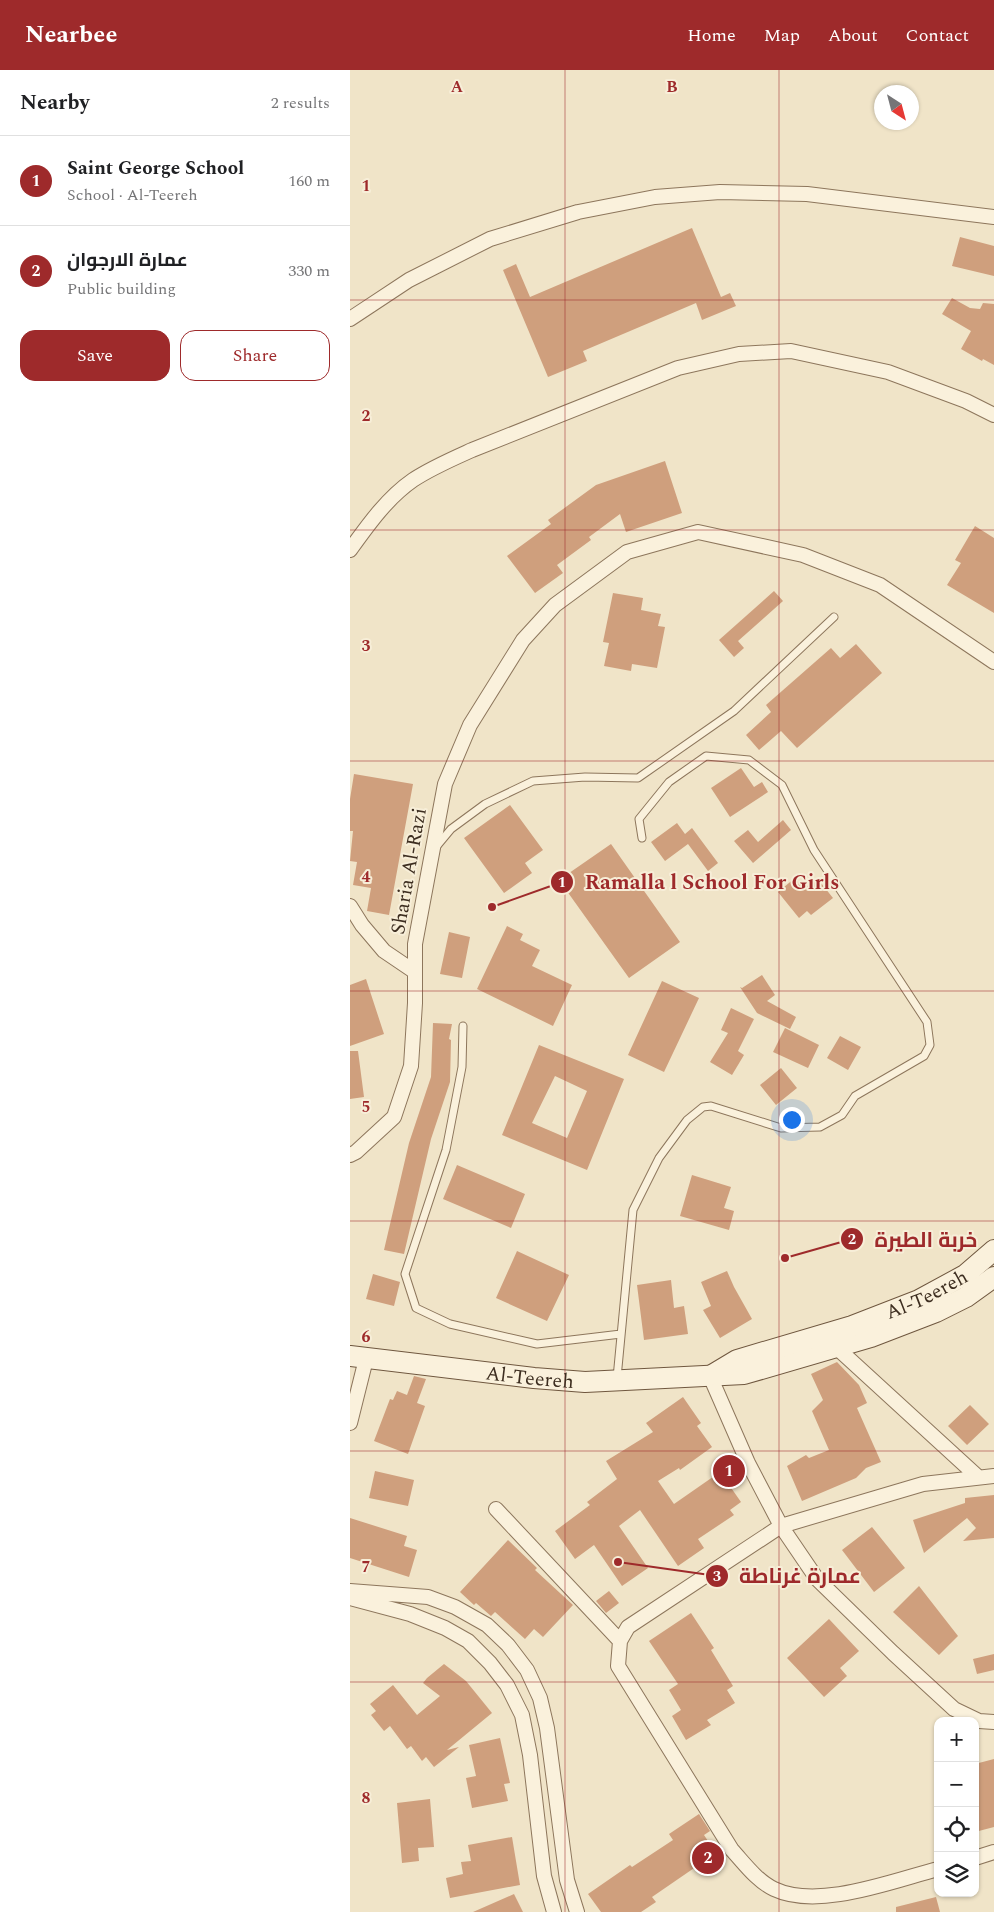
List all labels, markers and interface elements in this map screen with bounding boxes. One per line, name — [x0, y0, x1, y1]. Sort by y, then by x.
text: Nearbee — [25, 17, 117, 53]
text: Home — [687, 22, 736, 49]
text: Map — [764, 22, 800, 49]
text: About — [828, 22, 878, 49]
text: Contact — [906, 22, 969, 49]
text: A — [451, 75, 464, 99]
text: B — [666, 75, 678, 99]
north arrow — [874, 85, 919, 130]
text: Nearby — [20, 87, 90, 119]
text: 2 results — [271, 91, 330, 115]
text: Saint George School — [67, 154, 244, 183]
text: 1 — [32, 169, 40, 193]
text: 160 m — [288, 169, 330, 193]
text: 1 — [362, 174, 370, 198]
text: School · Al-Teereh — [67, 183, 198, 207]
text: عمارة الارجوان — [67, 246, 188, 275]
text: 2 — [32, 259, 40, 283]
text: 330 m — [288, 259, 330, 283]
text: Public building — [67, 277, 176, 301]
button: Save — [20, 330, 170, 381]
button: Share — [180, 330, 330, 381]
text: 2 — [362, 404, 371, 428]
text: 3 — [362, 634, 371, 658]
street label: Sharia Al-Razi — [383, 806, 435, 937]
callout: Ramalla l School For Girls — [549, 864, 849, 900]
text: 4 — [362, 865, 371, 889]
text: Ramalla l School For Girls — [585, 867, 839, 899]
text: 1 — [558, 871, 566, 894]
text: 5 — [362, 1095, 370, 1119]
your location — [779, 1107, 805, 1133]
callout: خربة الطيرة — [840, 1221, 988, 1257]
text: خربة الطيرة — [875, 1225, 977, 1257]
text: 2 — [848, 1228, 856, 1251]
street label: Al-Teereh — [881, 1262, 973, 1328]
text: 6 — [362, 1325, 371, 1349]
street label: Al-Teereh — [484, 1358, 575, 1397]
pin: 1 — [713, 1452, 745, 1490]
text: 7 — [362, 1555, 371, 1579]
callout: عمارة غرناطة — [704, 1558, 871, 1594]
text: عمارة غرناطة — [739, 1561, 861, 1593]
text: 3 — [713, 1565, 721, 1588]
map controls — [934, 1717, 979, 1897]
button: + — [934, 1717, 979, 1762]
button: − — [934, 1762, 979, 1807]
text: 8 — [362, 1786, 371, 1810]
button: locate — [934, 1807, 979, 1852]
pin: 2 — [692, 1839, 724, 1877]
button: layers — [934, 1852, 979, 1897]

